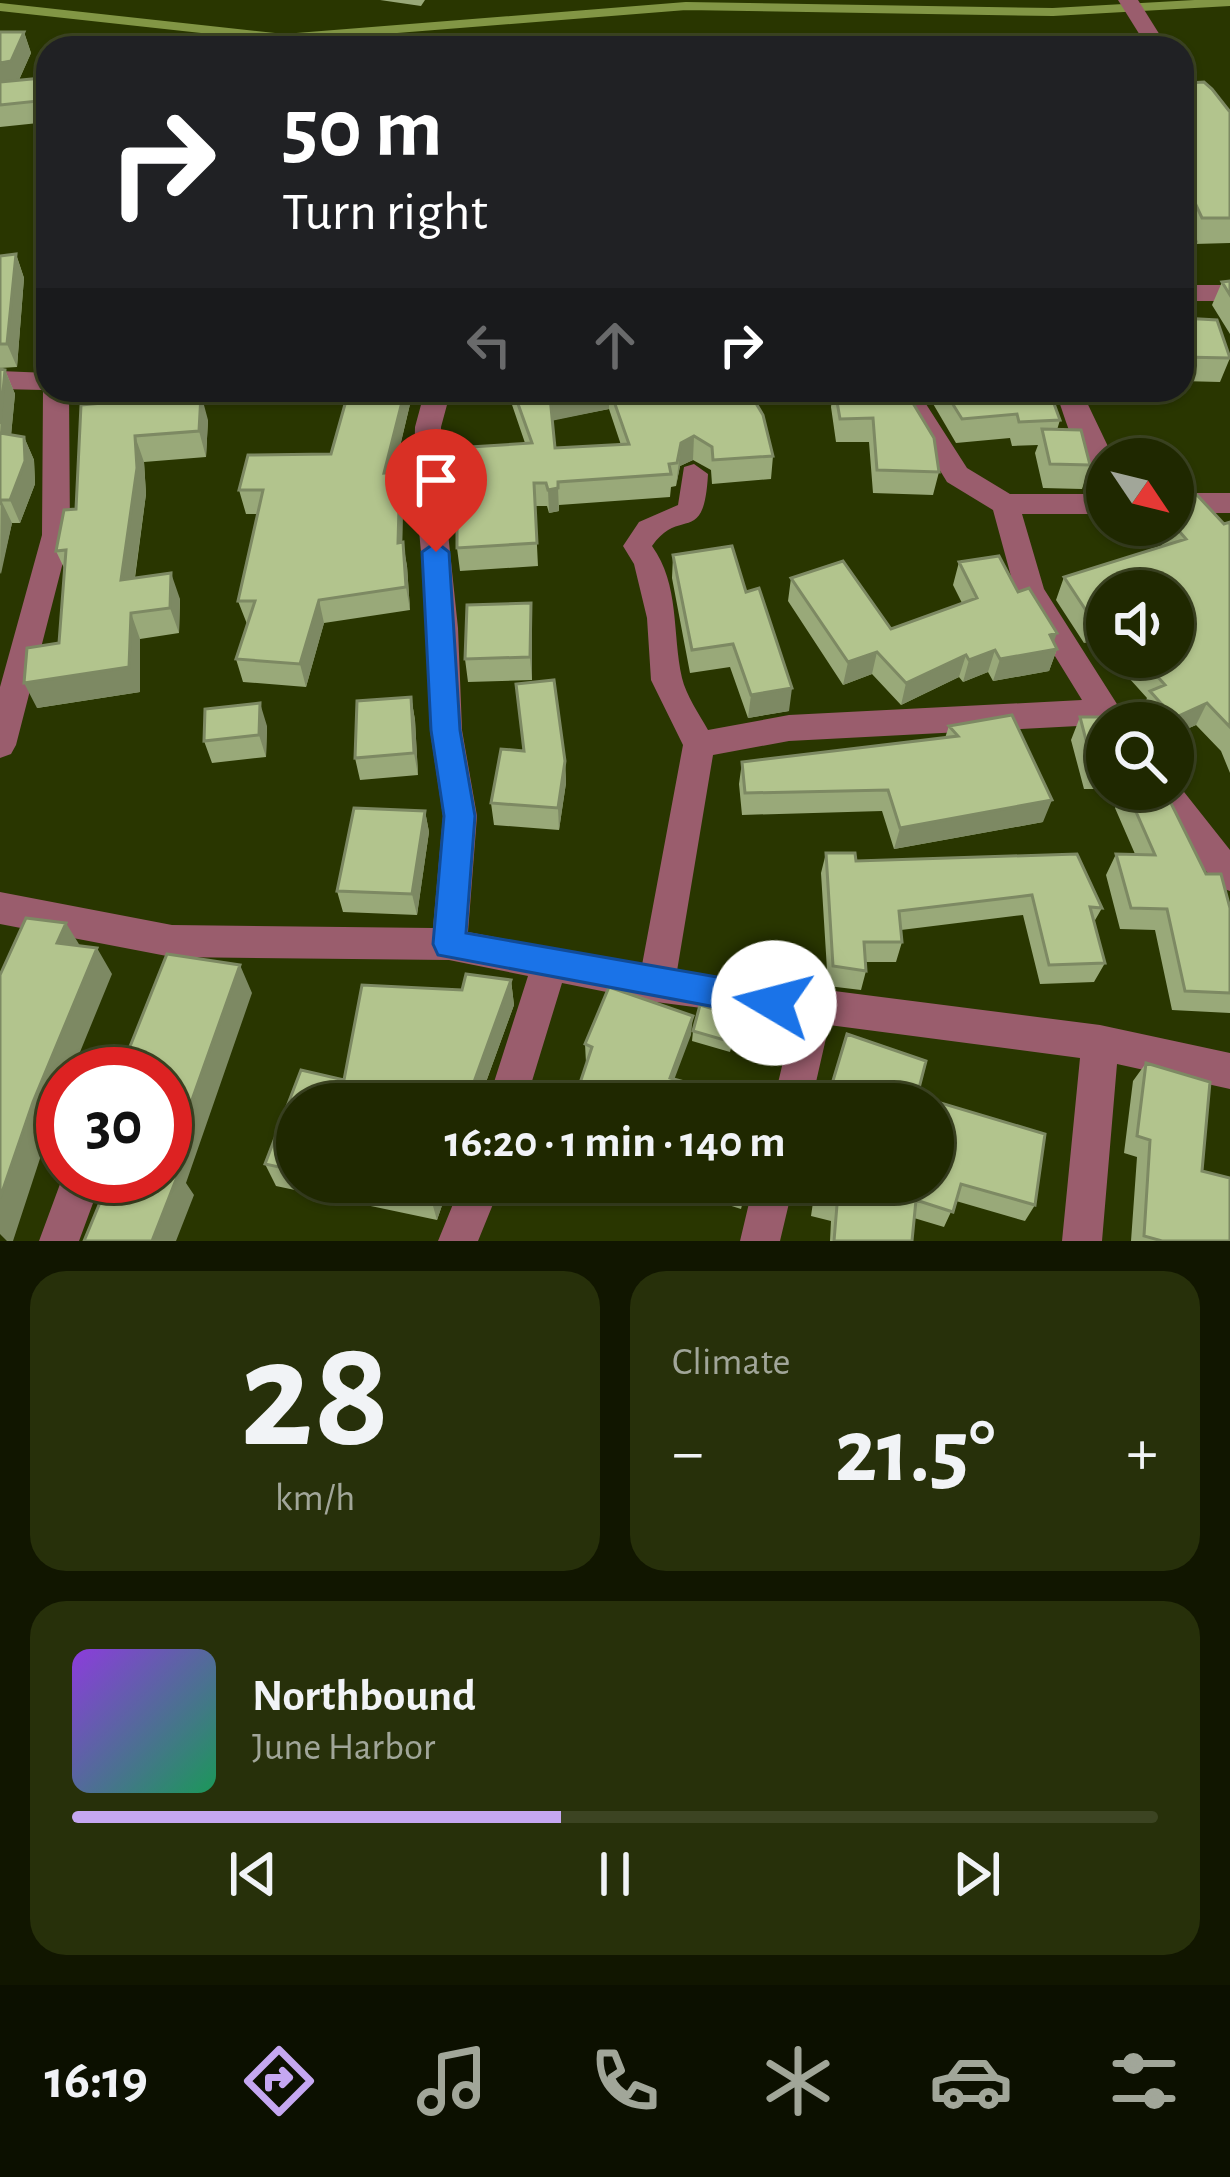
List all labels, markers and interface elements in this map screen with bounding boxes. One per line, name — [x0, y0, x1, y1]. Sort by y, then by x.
icon: right — [84, 84, 240, 240]
text: 50 m — [282, 88, 443, 172]
text: Turn right — [282, 186, 488, 240]
icon: left — [456, 312, 522, 378]
icon: ahead — [582, 312, 648, 378]
icon: right — [708, 312, 774, 378]
pin — [385, 429, 487, 552]
north arrow — [1086, 438, 1194, 546]
map controls — [1086, 438, 1194, 810]
icon: arrive — [403, 447, 469, 513]
button: sound — [1086, 570, 1194, 678]
button: search — [1086, 702, 1194, 810]
position arrow — [711, 940, 837, 1066]
speed limit sign: 30 — [36, 1047, 192, 1203]
text: 16:20 · 1 min · 140 m — [445, 1120, 785, 1165]
text: 28 — [240, 1319, 390, 1475]
text: Climate — [672, 1343, 790, 1382]
text: 21.5° — [835, 1408, 995, 1498]
text: − — [672, 1420, 704, 1486]
text: + — [1126, 1420, 1158, 1486]
text: km/h — [275, 1479, 355, 1518]
text: Northbound — [252, 1674, 476, 1719]
text: June Harbor — [252, 1728, 435, 1767]
icon: previous — [220, 1841, 286, 1907]
icon: pause — [582, 1841, 648, 1907]
icon: next — [944, 1841, 1010, 1907]
icon: directions — [237, 2039, 321, 2123]
icon: music — [410, 2039, 494, 2123]
icon: phone — [583, 2039, 667, 2123]
icon: climate — [756, 2039, 840, 2123]
icon: car — [929, 2039, 1013, 2123]
icon: filters — [1102, 2039, 1186, 2123]
text: 16:19 — [44, 2054, 148, 2108]

